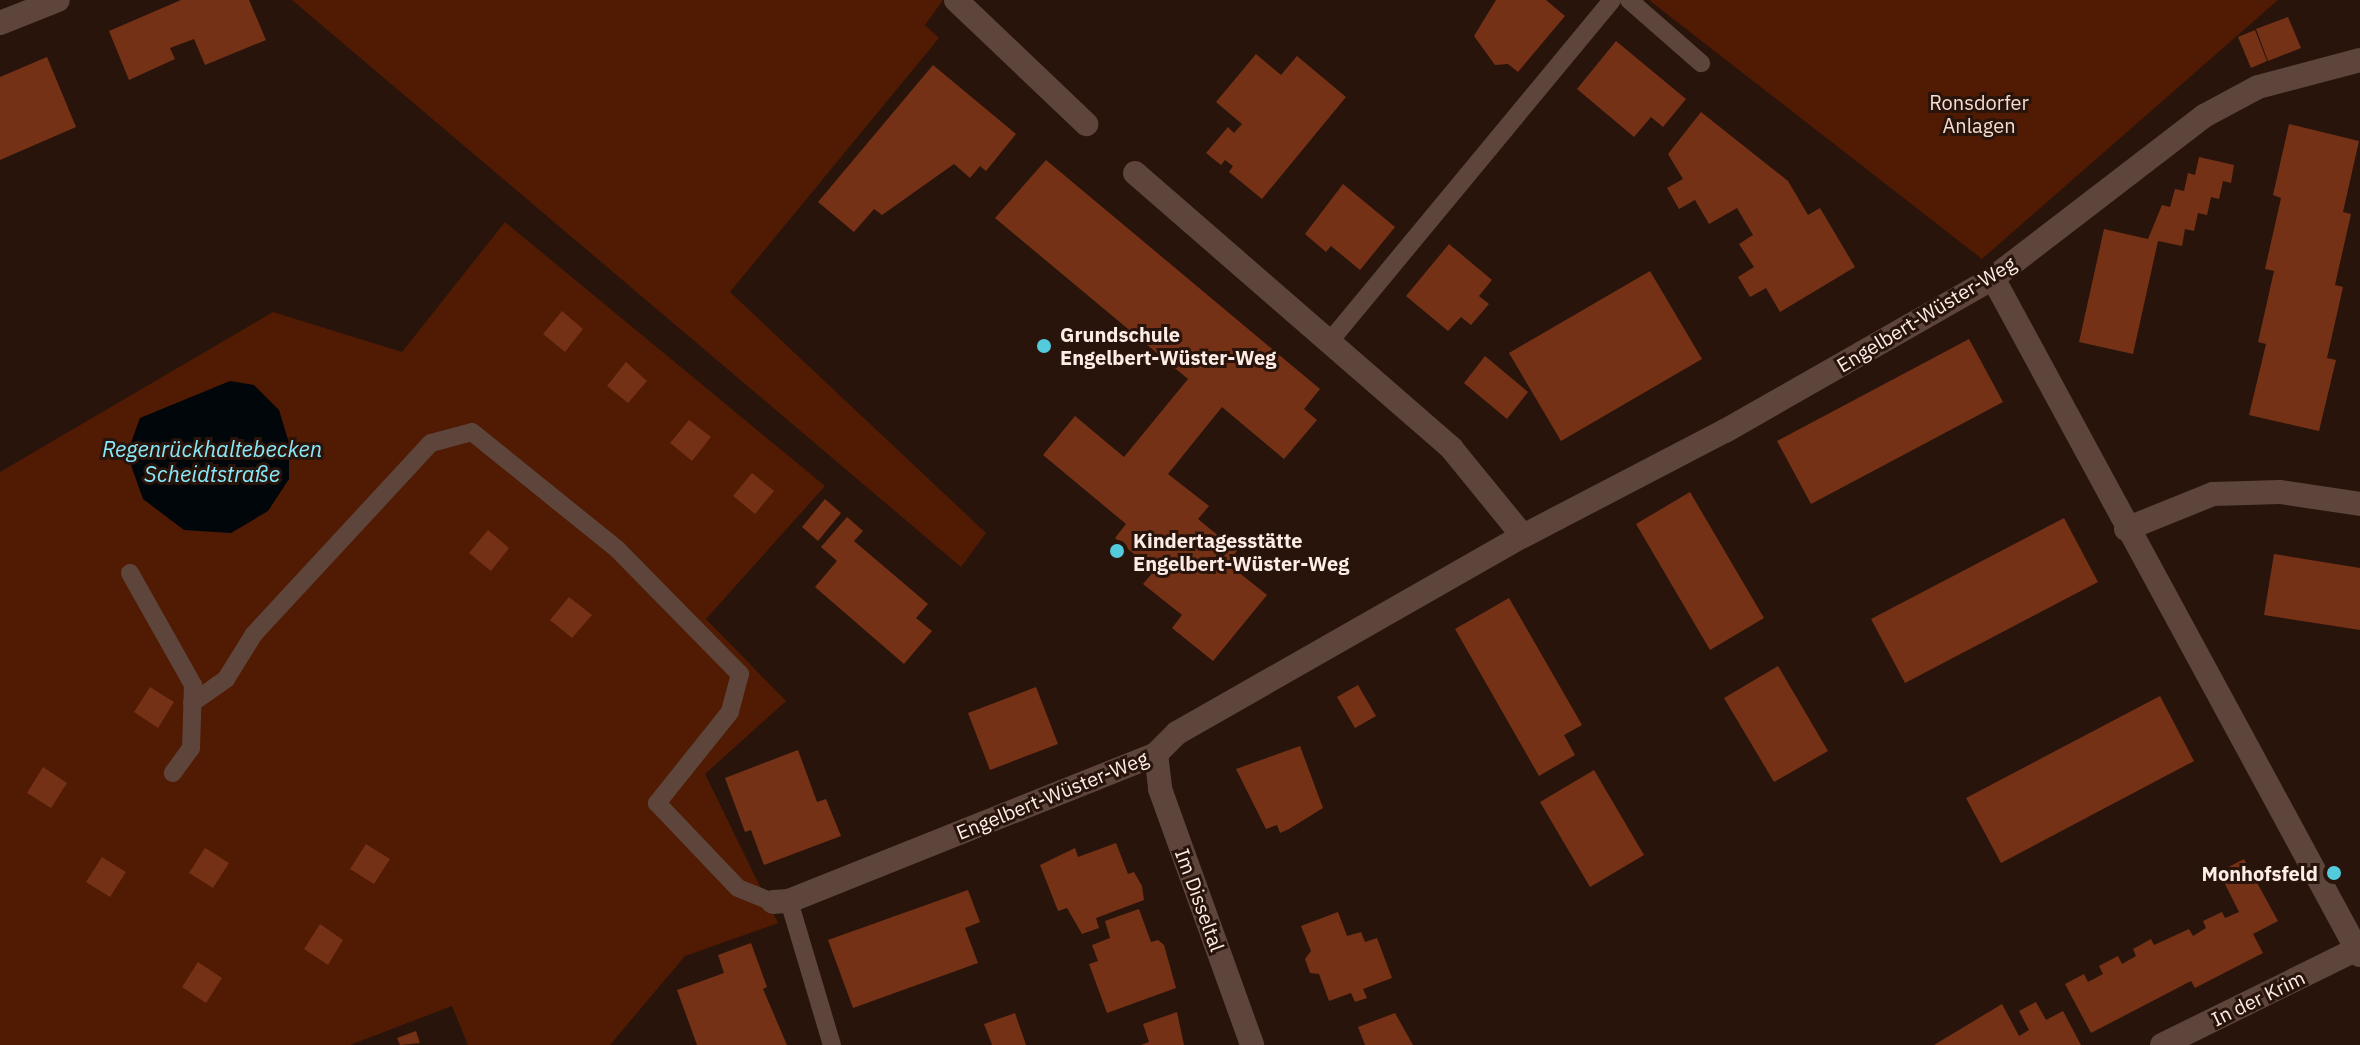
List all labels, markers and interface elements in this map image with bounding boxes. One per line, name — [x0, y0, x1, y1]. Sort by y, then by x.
park label: Ronsdorfer Anlagen — [1929, 90, 2029, 137]
street label: Engelbert-Wüster-Weg — [1832, 251, 2020, 377]
place label: Grundschule Engelbert-Wüster-Weg — [1060, 322, 1276, 369]
marker: Grundschule Engelbert-Wüster-Weg — [1035, 337, 1053, 355]
water label: Regenrückhaltebecken Scheidtstraße — [102, 435, 322, 486]
place label: Kindertagesstätte Engelbert-Wüster-Weg — [1133, 528, 1349, 575]
marker: Kindertagesstätte Engelbert-Wüster-Weg — [1108, 542, 1126, 560]
street label: Engelbert-Wüster-Weg — [953, 746, 1151, 844]
street label: Im Disseltal — [1170, 845, 1230, 955]
place label: Monhofsfeld — [2202, 861, 2318, 885]
marker: Monhofsfeld — [2325, 864, 2343, 882]
street label: In der Krim — [2207, 965, 2309, 1031]

